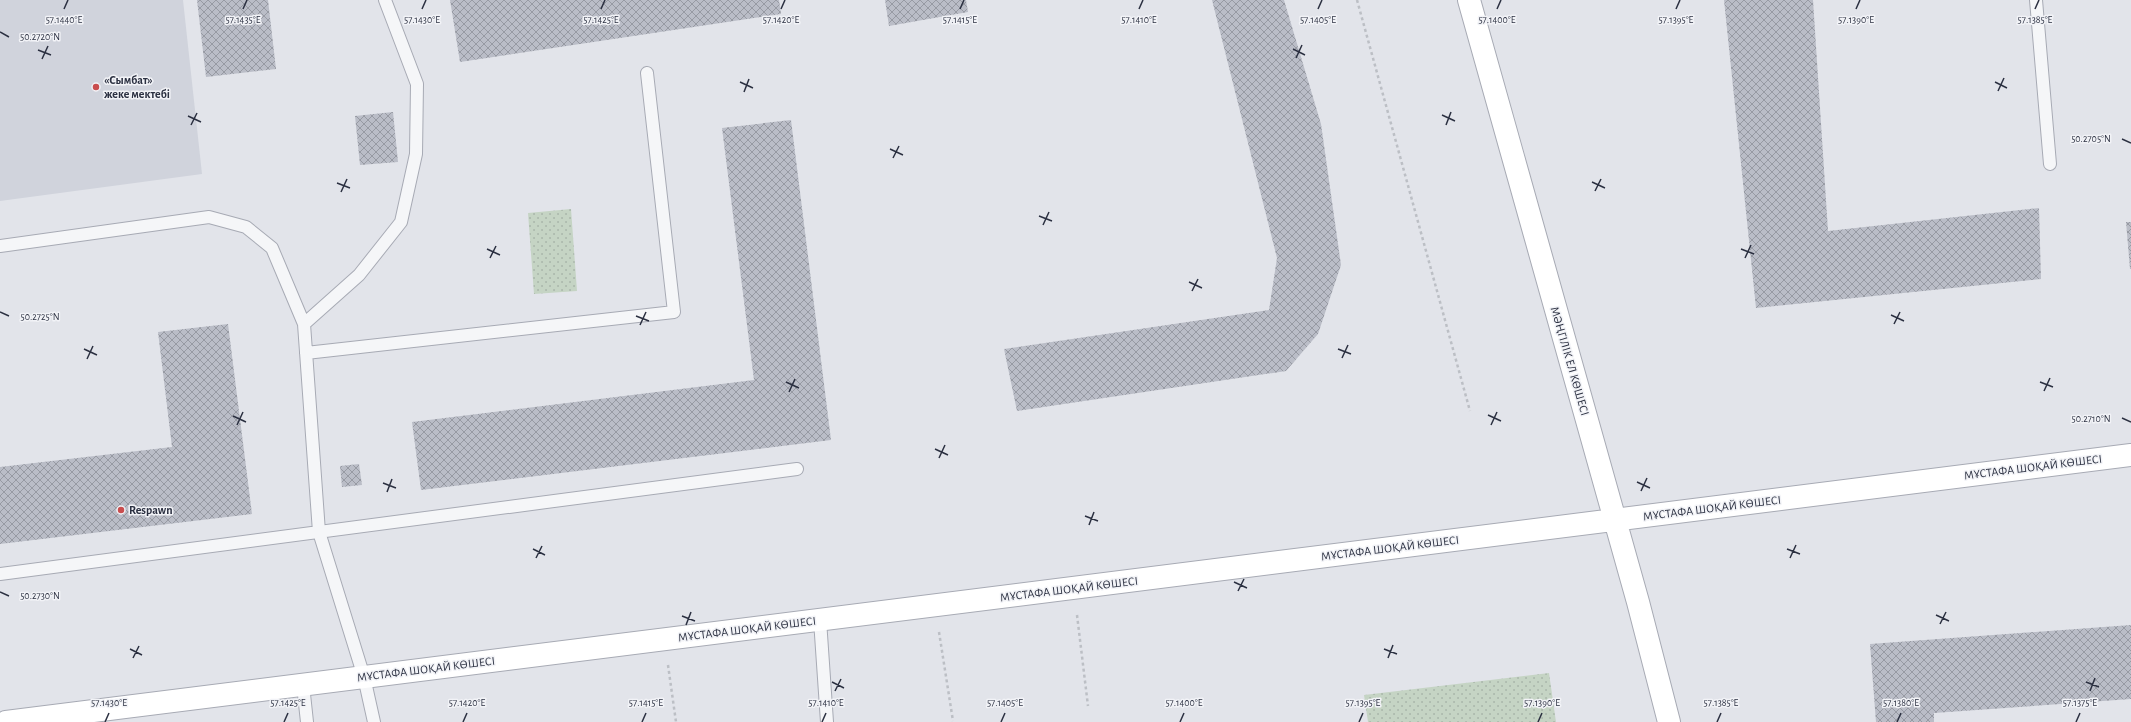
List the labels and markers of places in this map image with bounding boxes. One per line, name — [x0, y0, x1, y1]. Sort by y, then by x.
place label: «Сымбат» жеке мектебі — [104, 74, 170, 100]
marker: «Сымбат» жеке мектебі — [91, 82, 101, 92]
place label: Respawn — [129, 504, 173, 516]
marker: Respawn — [116, 505, 126, 515]

